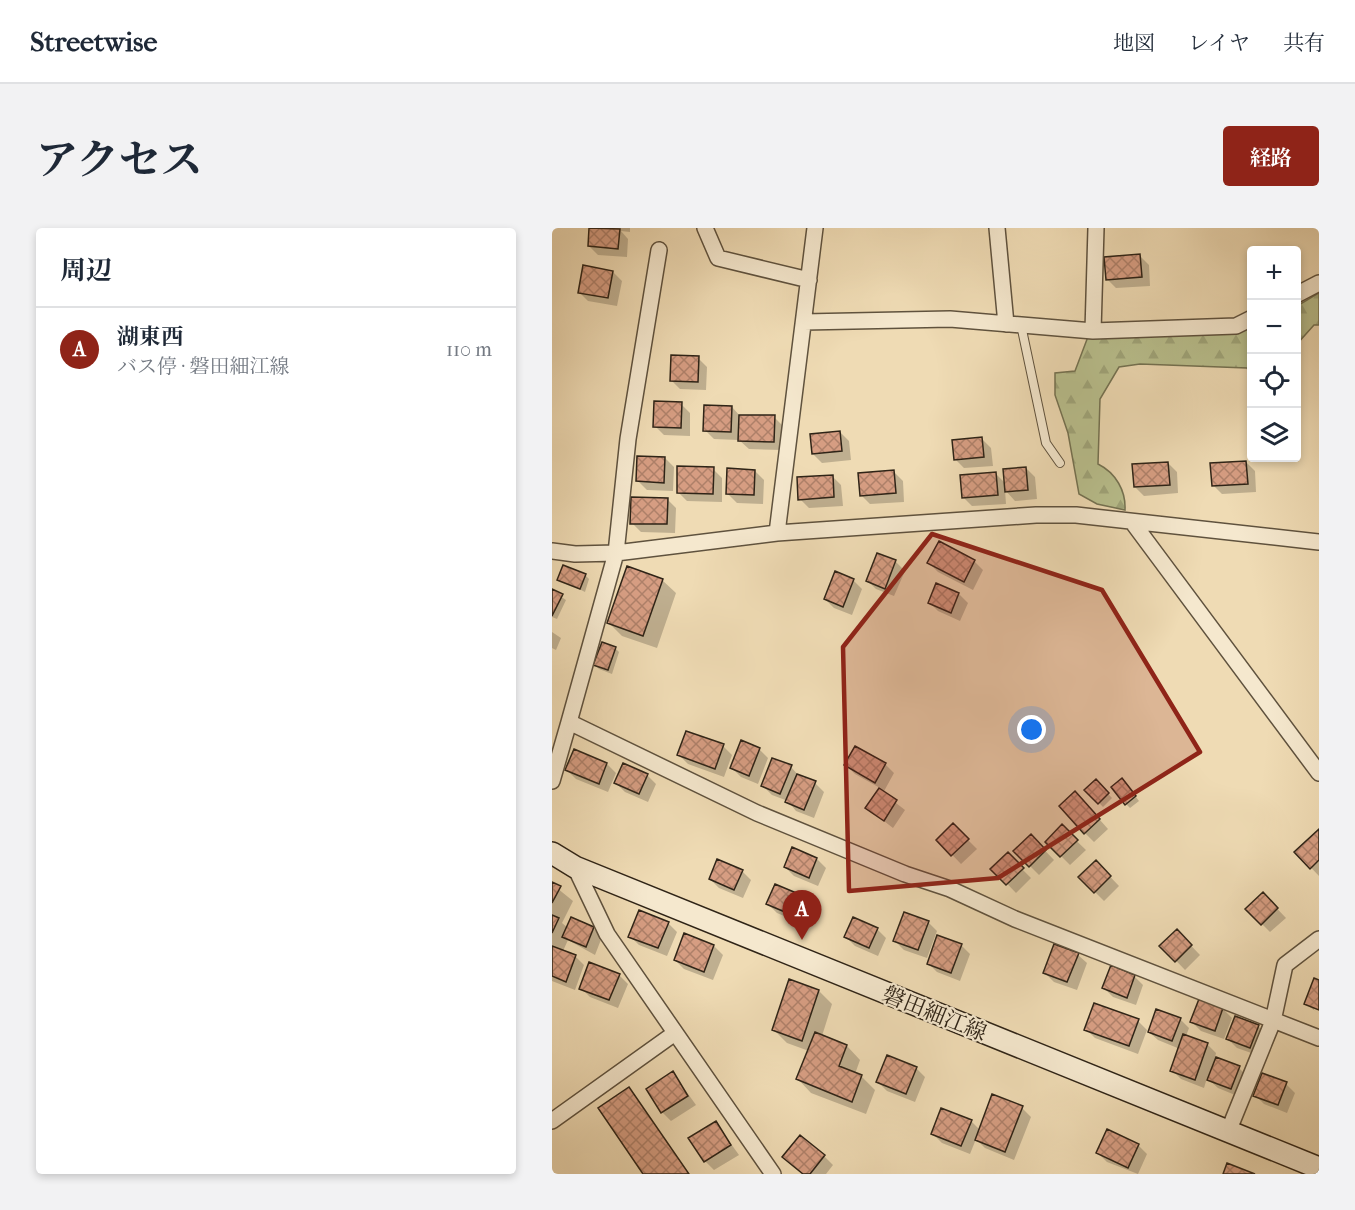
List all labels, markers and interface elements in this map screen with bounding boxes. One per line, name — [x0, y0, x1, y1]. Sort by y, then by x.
text: Streetwise — [30, 25, 157, 58]
text: 地図 — [1113, 31, 1155, 55]
text: レイヤ — [1188, 31, 1250, 55]
text: 共有 — [1283, 31, 1325, 55]
button: 経路 — [1223, 126, 1319, 186]
text: アクセス — [36, 136, 203, 185]
map controls — [1247, 246, 1301, 462]
button: + — [1247, 246, 1301, 300]
text: 周辺 — [60, 255, 112, 286]
button: − — [1247, 300, 1301, 354]
text: 湖東西 — [117, 324, 183, 350]
text: A — [73, 338, 86, 361]
text: 110 m — [446, 338, 492, 361]
button: locate — [1247, 354, 1301, 408]
text: バス停 · 磐田細江線 — [117, 355, 290, 378]
button: layers — [1247, 408, 1301, 462]
your location — [1017, 715, 1046, 744]
pin: A — [782, 890, 822, 940]
street label: 磐田細江線 — [879, 981, 990, 1047]

